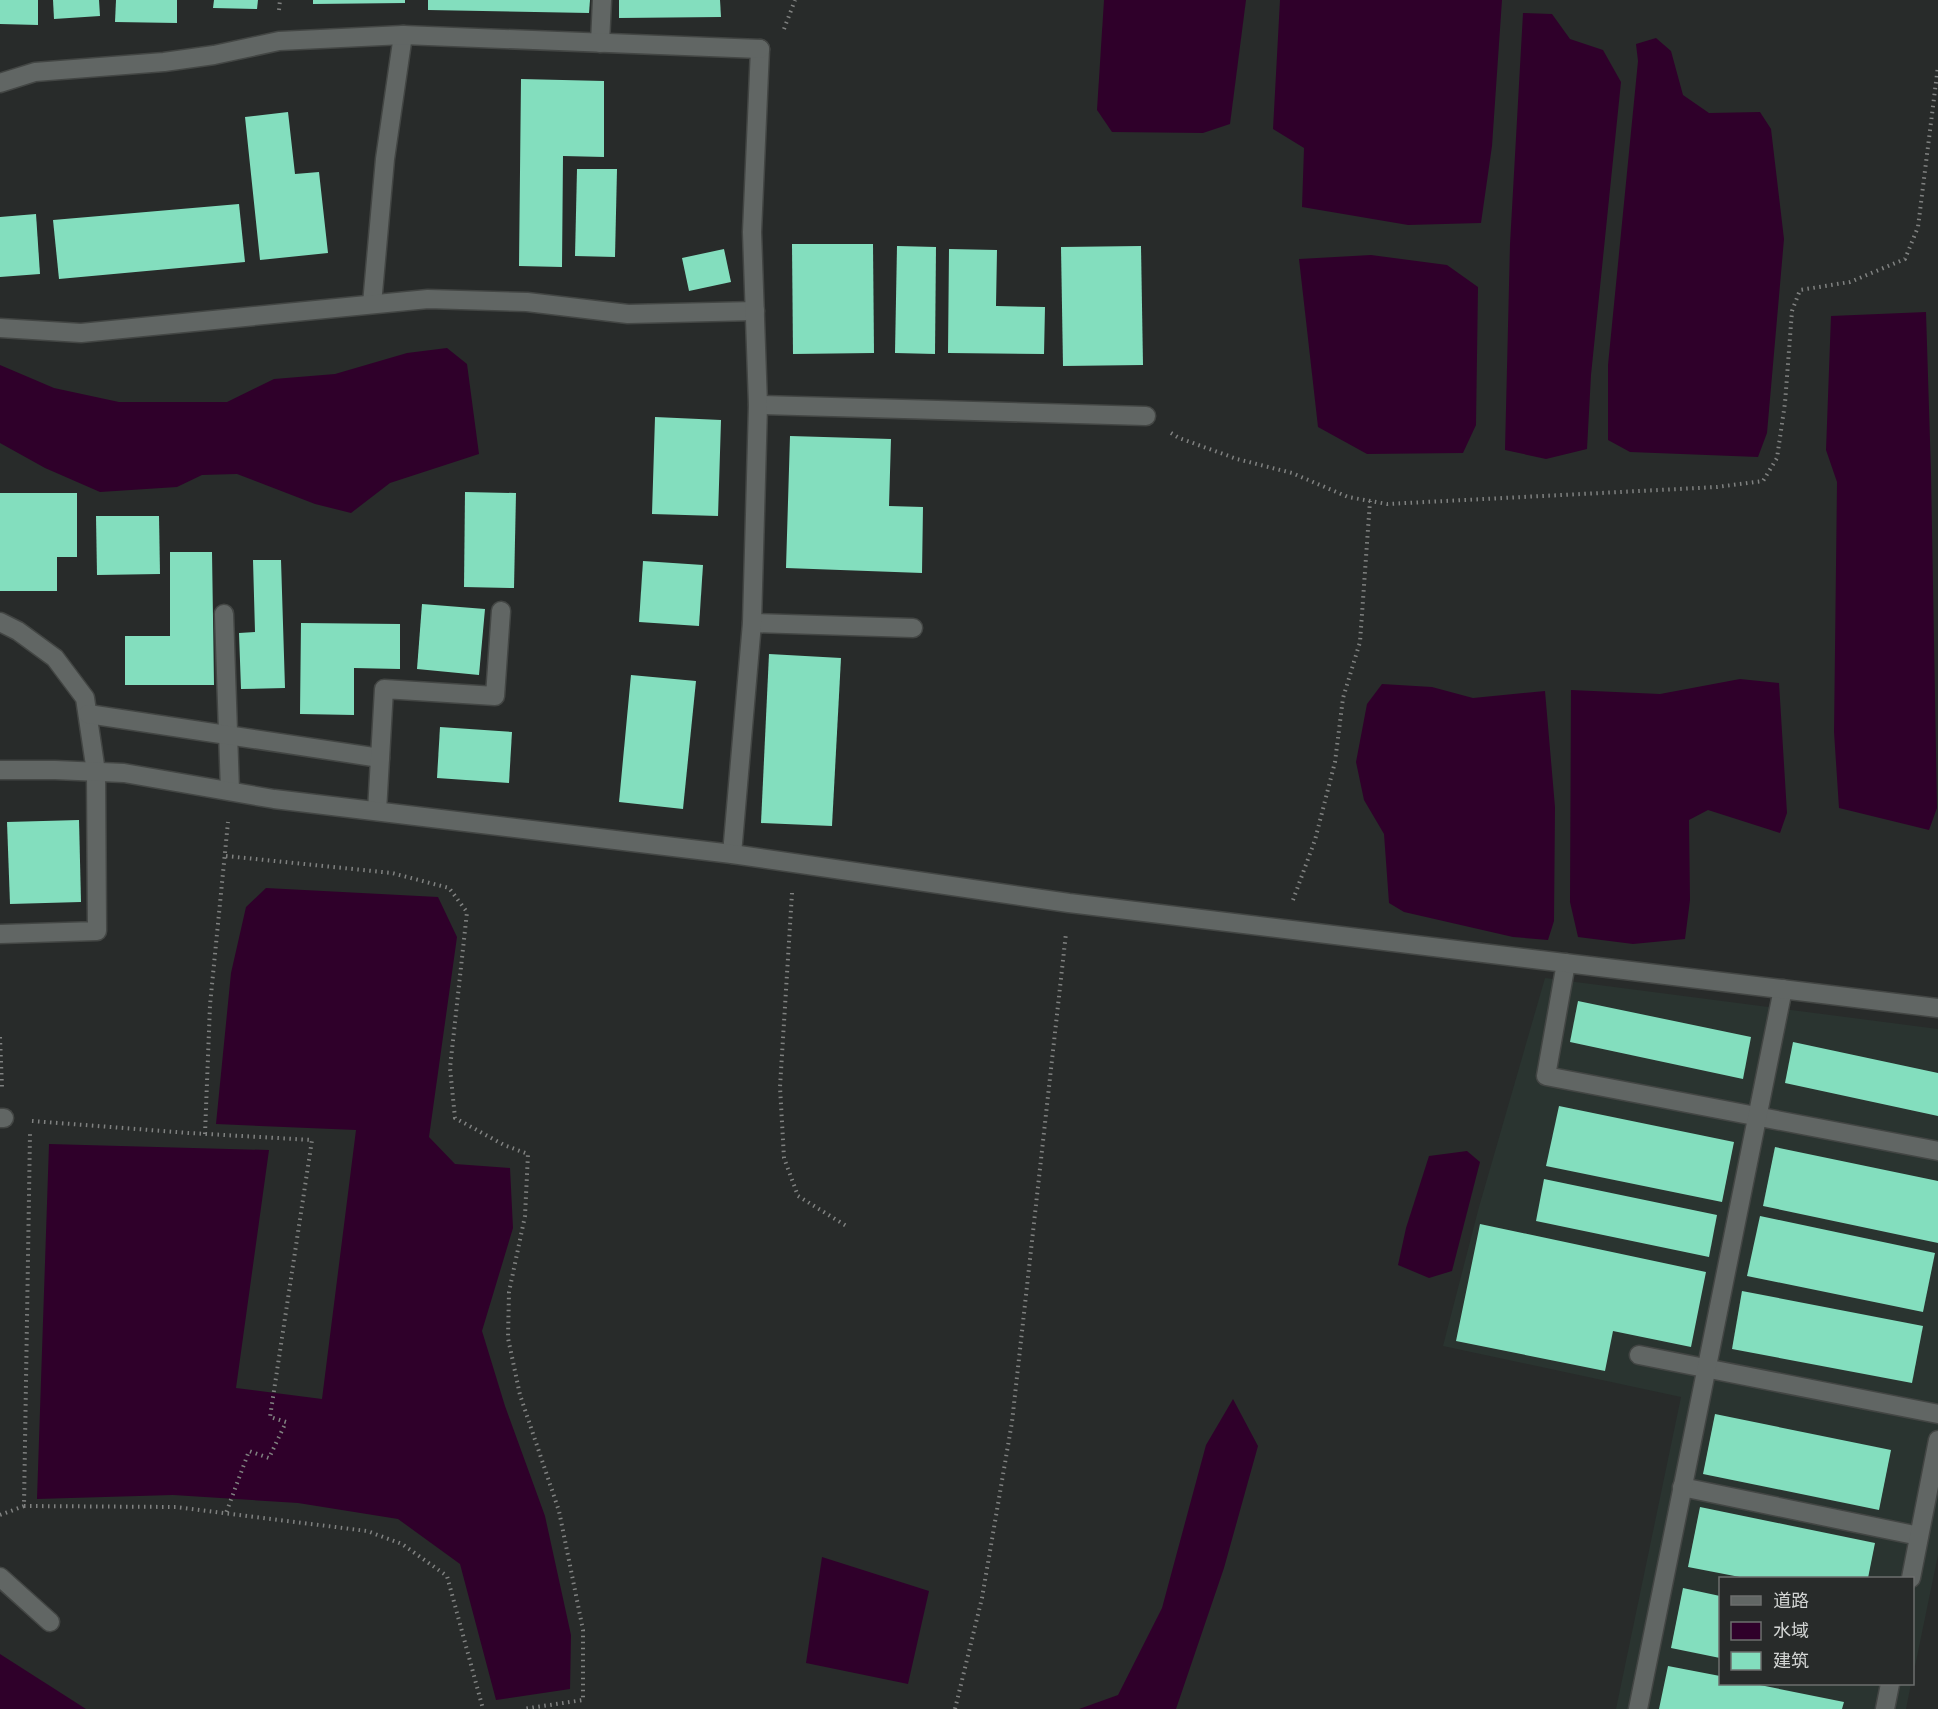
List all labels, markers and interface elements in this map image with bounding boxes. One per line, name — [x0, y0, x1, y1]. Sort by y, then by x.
legend — [1719, 1577, 1914, 1685]
text: 道路 — [1773, 1586, 1809, 1613]
text: 水域 — [1773, 1616, 1809, 1643]
text: 建筑 — [1773, 1646, 1809, 1673]

